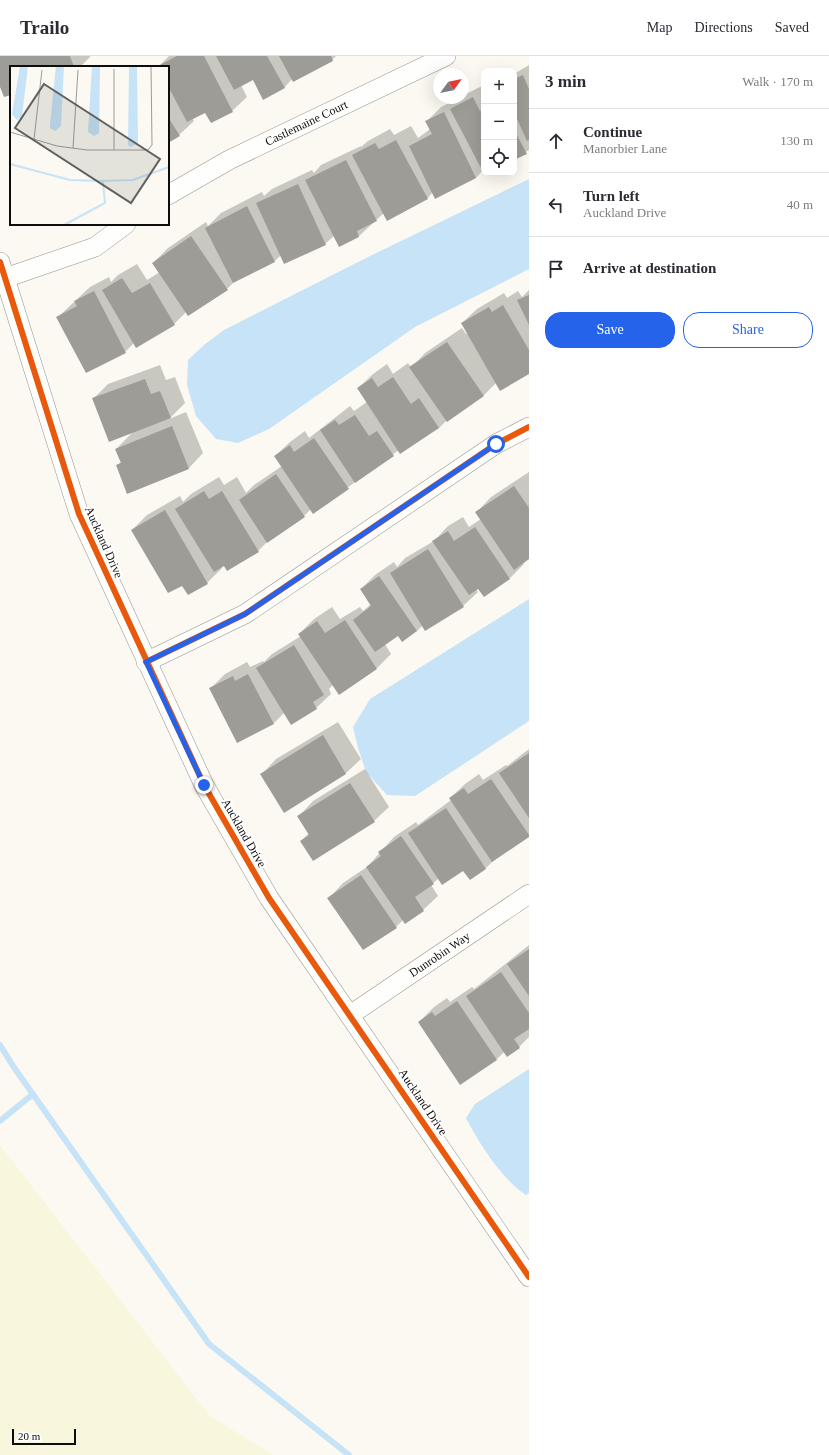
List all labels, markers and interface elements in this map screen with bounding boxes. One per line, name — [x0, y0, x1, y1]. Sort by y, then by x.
text: Trailo — [20, 17, 69, 38]
text: Map — [647, 20, 672, 35]
text: Directions — [694, 20, 753, 35]
text: Saved — [775, 20, 809, 35]
inset map — [10, 66, 169, 225]
north arrow — [433, 68, 469, 104]
map controls — [481, 68, 517, 176]
button: + — [481, 68, 517, 104]
text: 3 min — [545, 72, 586, 91]
text: Walk · 170 m — [742, 74, 813, 89]
street label: Castlemaine Court — [263, 97, 350, 149]
button: − — [481, 104, 517, 140]
text: Continue — [583, 124, 642, 140]
icon: ahead — [545, 130, 567, 152]
text: 130 m — [780, 133, 813, 148]
button: locate — [481, 140, 517, 176]
text: Manorbier Lane — [583, 141, 667, 156]
text: Turn left — [583, 188, 640, 204]
icon: left — [545, 194, 567, 216]
text: 40 m — [787, 197, 813, 212]
text: Auckland Drive — [583, 205, 666, 220]
icon: arrive — [545, 258, 567, 280]
text: Arrive at destination — [583, 260, 716, 276]
button: Save — [545, 312, 675, 348]
button: Share — [683, 312, 813, 348]
route start — [487, 435, 505, 453]
street label: Auckland Drive — [82, 504, 126, 580]
route end — [195, 776, 213, 794]
street label: Auckland Drive — [219, 796, 269, 870]
street label: Dunrobin Way — [406, 929, 473, 980]
street label: Auckland Drive — [396, 1066, 450, 1138]
scale bar — [12, 1427, 76, 1446]
text: 20 m — [18, 1430, 40, 1442]

